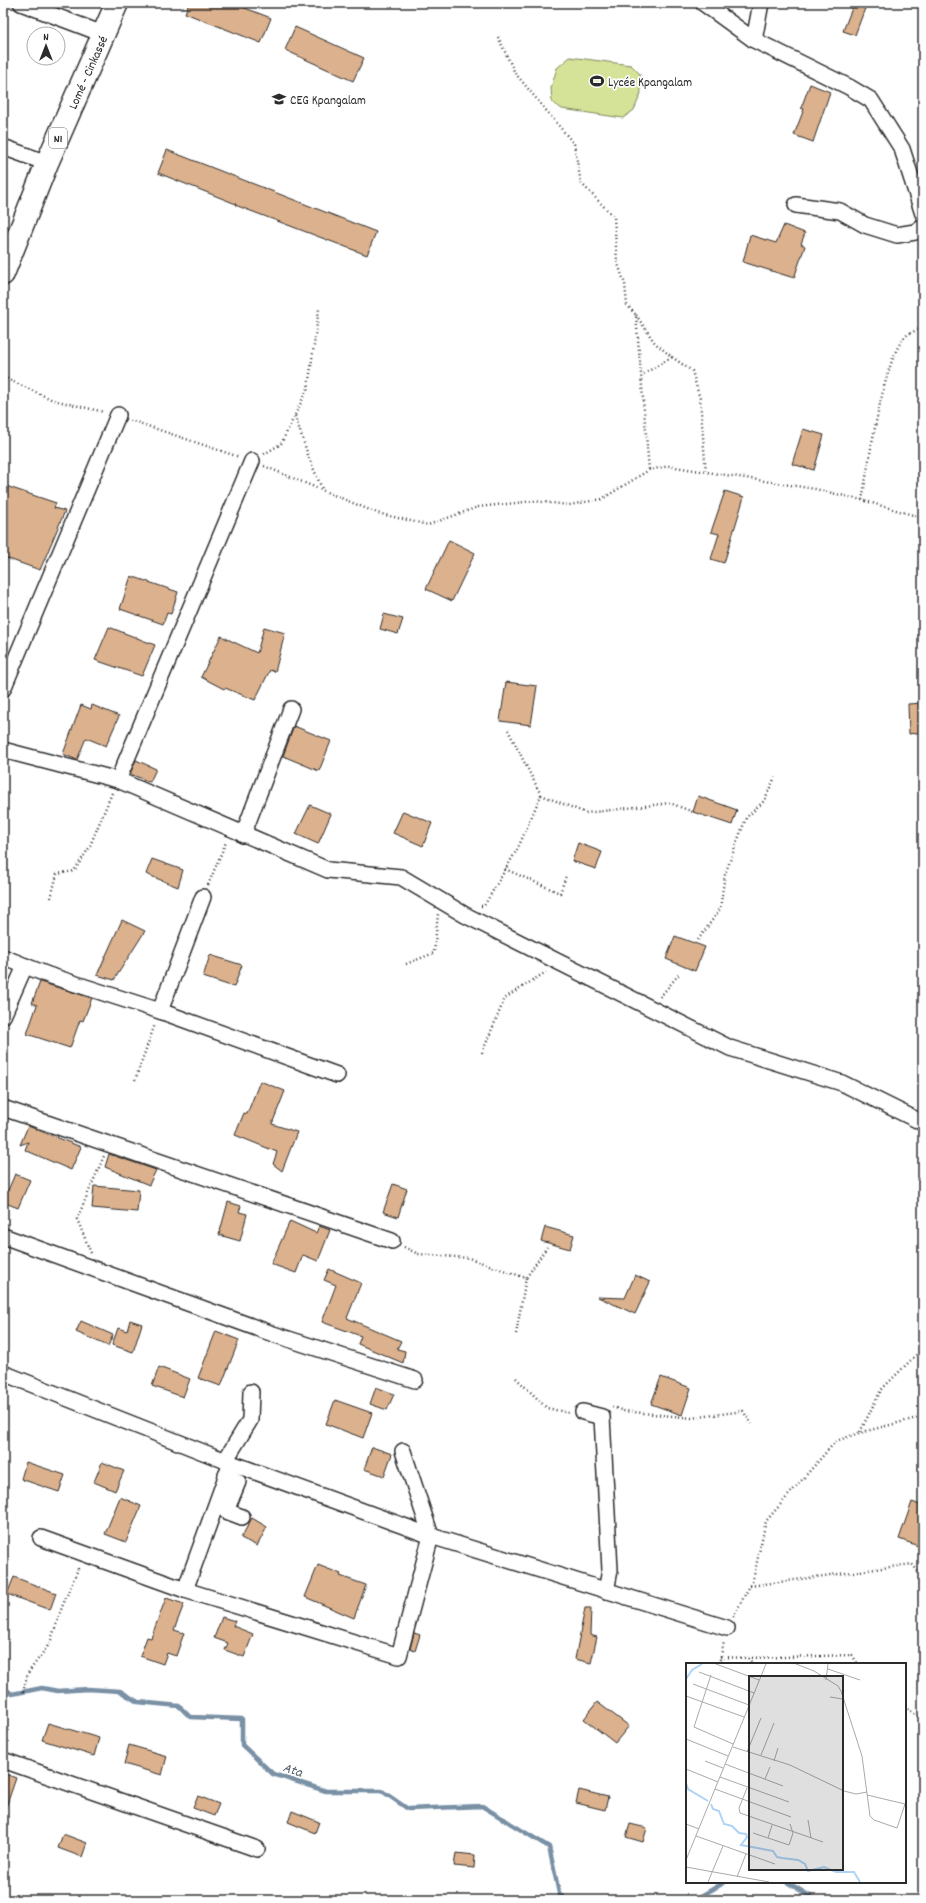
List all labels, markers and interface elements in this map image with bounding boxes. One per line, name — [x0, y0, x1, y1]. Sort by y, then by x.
north arrow — [26, 26, 66, 66]
text: N — [43, 30, 49, 46]
street label: Lomé - Cinkassé — [65, 33, 114, 113]
sports icon: Lycée Kpangalam — [589, 73, 605, 89]
place label: Lycée Kpangalam — [608, 74, 692, 93]
school or university icon: CEG Kpangalam — [271, 91, 287, 107]
place label: CEG Kpangalam — [290, 92, 366, 111]
road number: N1 — [49, 128, 67, 148]
inset map — [686, 1663, 906, 1883]
water label: Ata — [280, 1758, 306, 1784]

